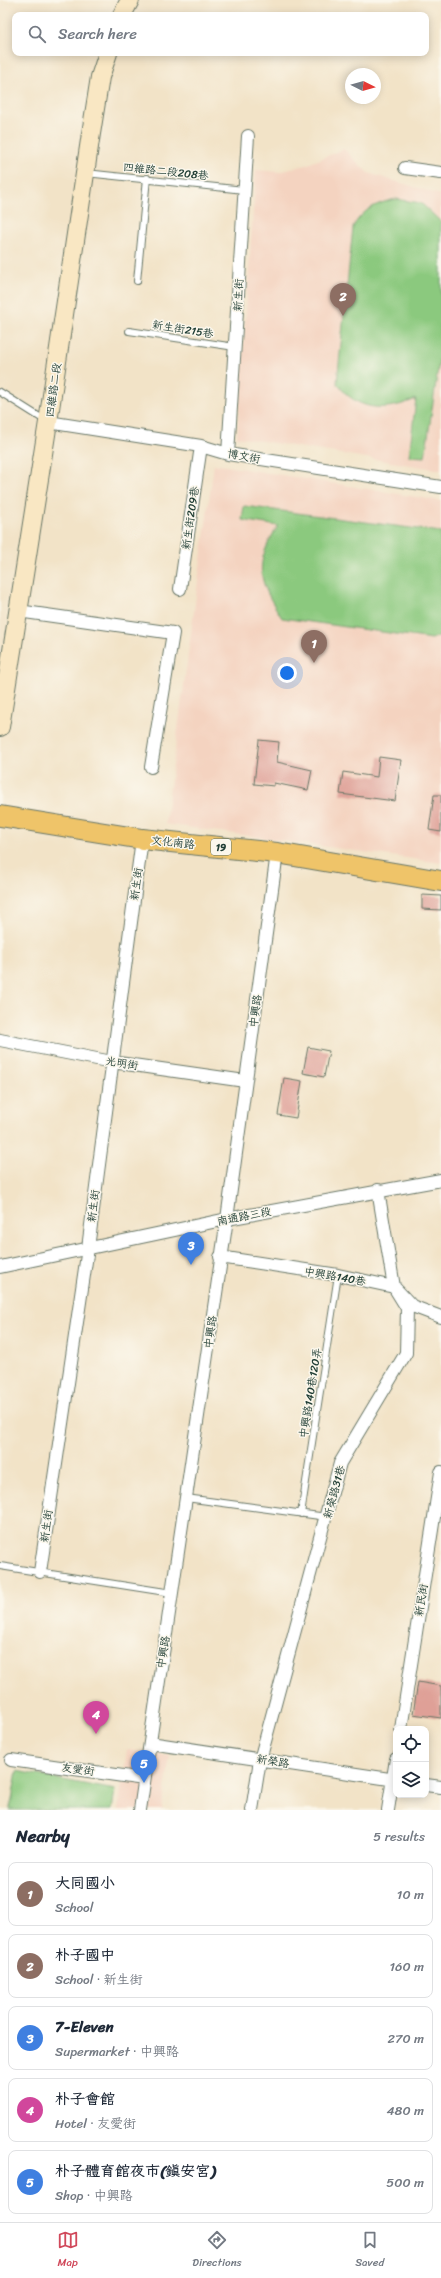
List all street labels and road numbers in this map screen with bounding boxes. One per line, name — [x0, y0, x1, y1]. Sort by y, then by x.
street label: 四維路二段208巷 — [122, 158, 210, 185]
street label: 新生街 — [228, 277, 249, 312]
street label: 新生街215巷 — [151, 315, 215, 344]
street label: 四維路二段 — [40, 362, 67, 419]
street label: 博文街 — [226, 444, 263, 469]
street label: 新生街209巷 — [177, 485, 204, 551]
street label: 文化南路 — [150, 831, 196, 854]
road number: 19 — [211, 839, 231, 855]
street label: 新生街 — [125, 865, 148, 902]
street label: 中興路 — [244, 993, 267, 1029]
street label: 光明街 — [104, 1052, 141, 1076]
street label: 新生街 — [82, 1188, 105, 1224]
street label: 南通路三段 — [215, 1202, 273, 1231]
street label: 中興路140巷 — [302, 1262, 367, 1291]
street label: 中興路 — [199, 1314, 222, 1350]
street label: 中興路140巷120弄 — [294, 1346, 327, 1440]
street label: 新榮路31巷 — [318, 1463, 351, 1521]
street label: 新生街 — [35, 1507, 58, 1544]
street label: 新民街 — [410, 1581, 434, 1618]
street label: 中興路 — [152, 1634, 175, 1670]
street label: 新榮路 — [255, 1750, 291, 1773]
street label: 友愛街 — [60, 1758, 97, 1781]

